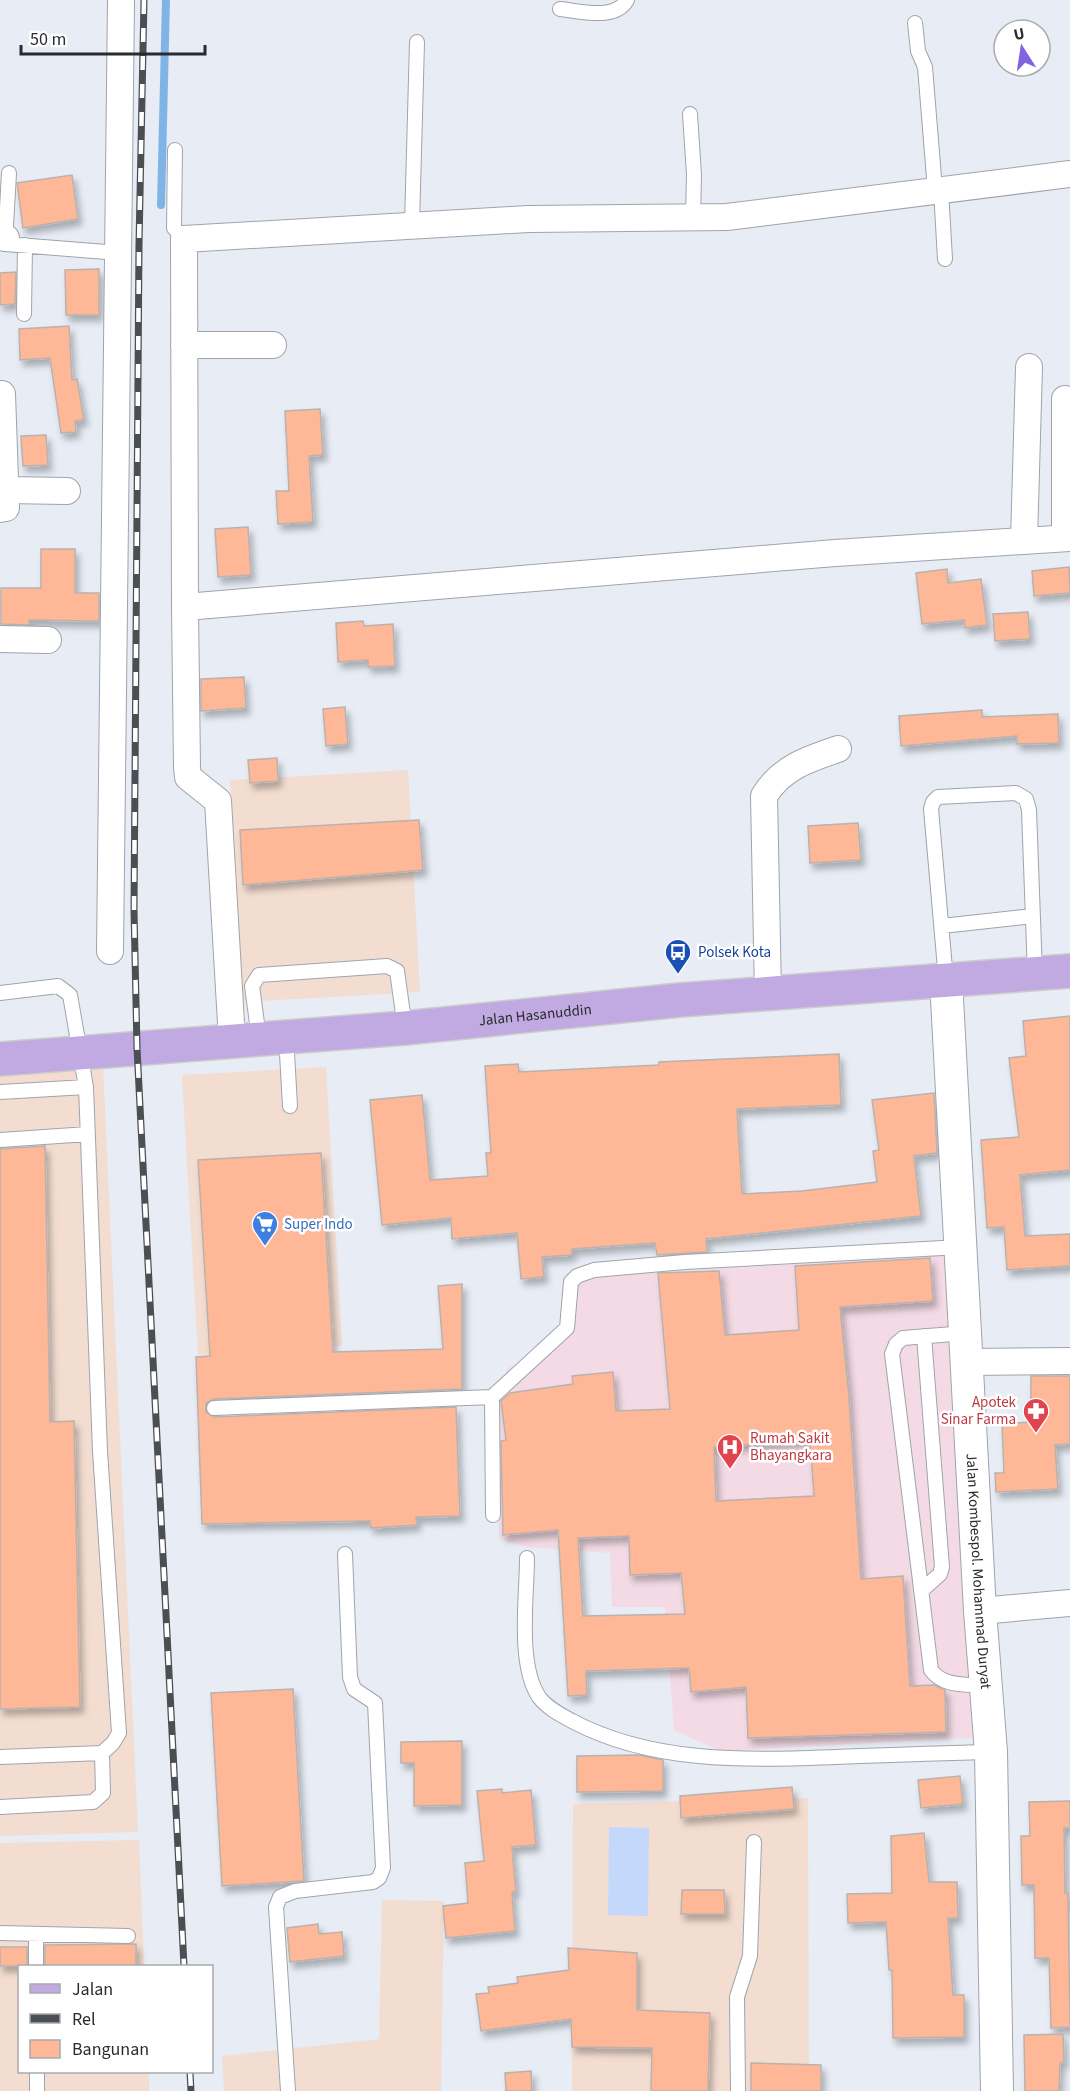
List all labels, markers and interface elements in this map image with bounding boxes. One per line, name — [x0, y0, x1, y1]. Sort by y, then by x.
scale bar — [21, 18, 206, 56]
north arrow — [992, 18, 1052, 78]
text: U — [1012, 22, 1027, 46]
text: 50 m — [30, 27, 66, 52]
bus stop icon: Polsek Kota — [663, 937, 693, 975]
place label: Polsek Kota — [698, 942, 771, 963]
street label: Jalan Hasanuddin — [478, 999, 593, 1031]
supermarket icon: Super Indo — [250, 1209, 280, 1247]
place label: Super Indo — [284, 1214, 353, 1235]
place label: Apotek Sinar Farma — [941, 1392, 1017, 1430]
pharmacy icon: Apotek Sinar Farma — [1021, 1396, 1051, 1434]
place label: Rumah Sakit Bhayangkara — [750, 1428, 832, 1466]
hospital icon: Rumah Sakit Bhayangkara — [715, 1432, 745, 1470]
street label: Jalan Kombespol. Mohammad Duryat — [961, 1453, 997, 1690]
legend — [18, 1965, 213, 2073]
text: Jalan — [72, 1977, 113, 2002]
text: Rel — [72, 2007, 96, 2032]
text: Bangunan — [72, 2037, 149, 2062]

